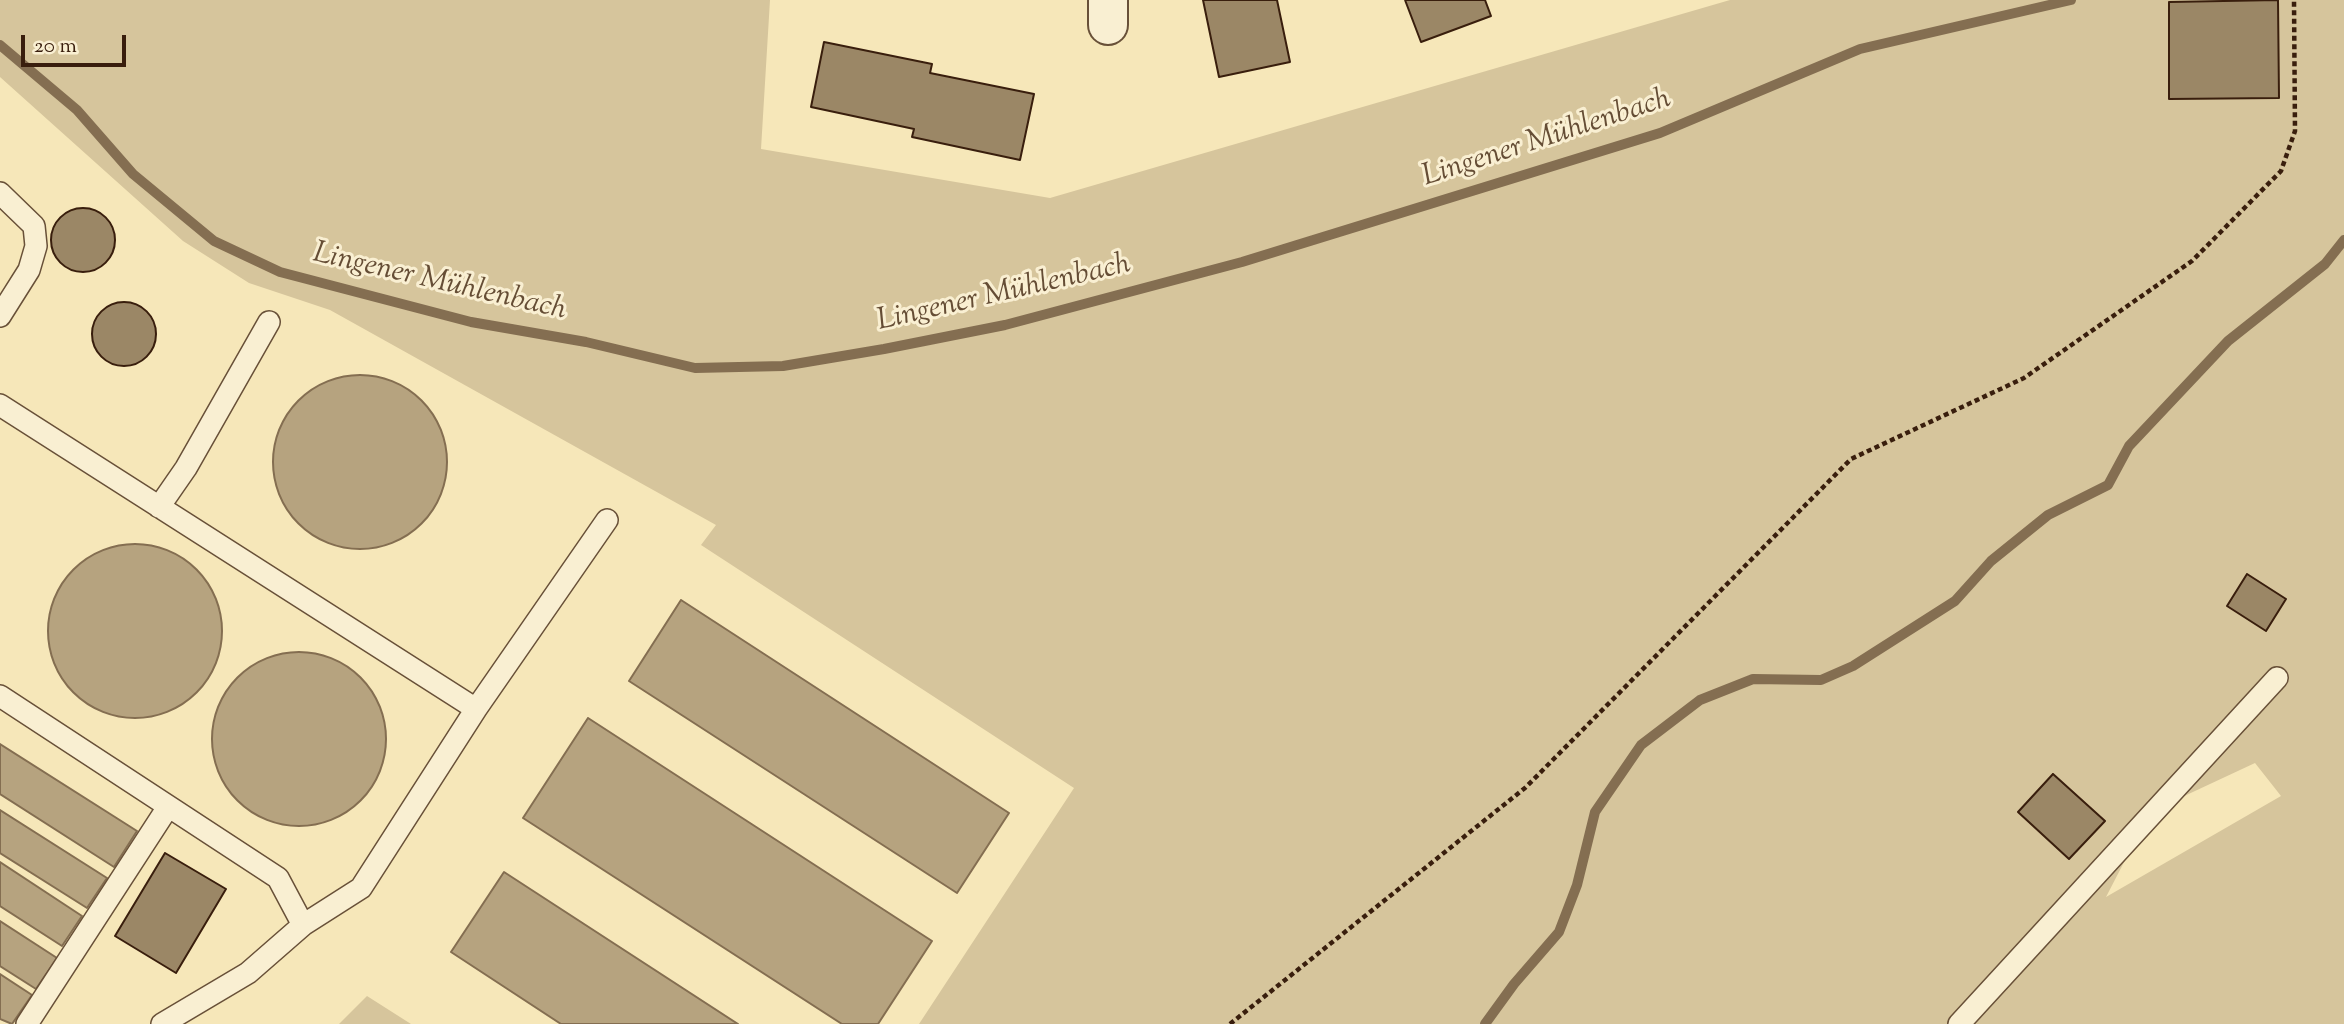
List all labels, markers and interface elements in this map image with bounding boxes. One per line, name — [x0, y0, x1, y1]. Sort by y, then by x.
scale bar — [24, 21, 130, 65]
text: 20 m — [34, 32, 77, 62]
water label: Lingener Mühlenbach — [1418, 83, 1676, 197]
water label: Lingener Mühlenbach — [309, 237, 569, 331]
water label: Lingener Mühlenbach — [874, 248, 1134, 342]

